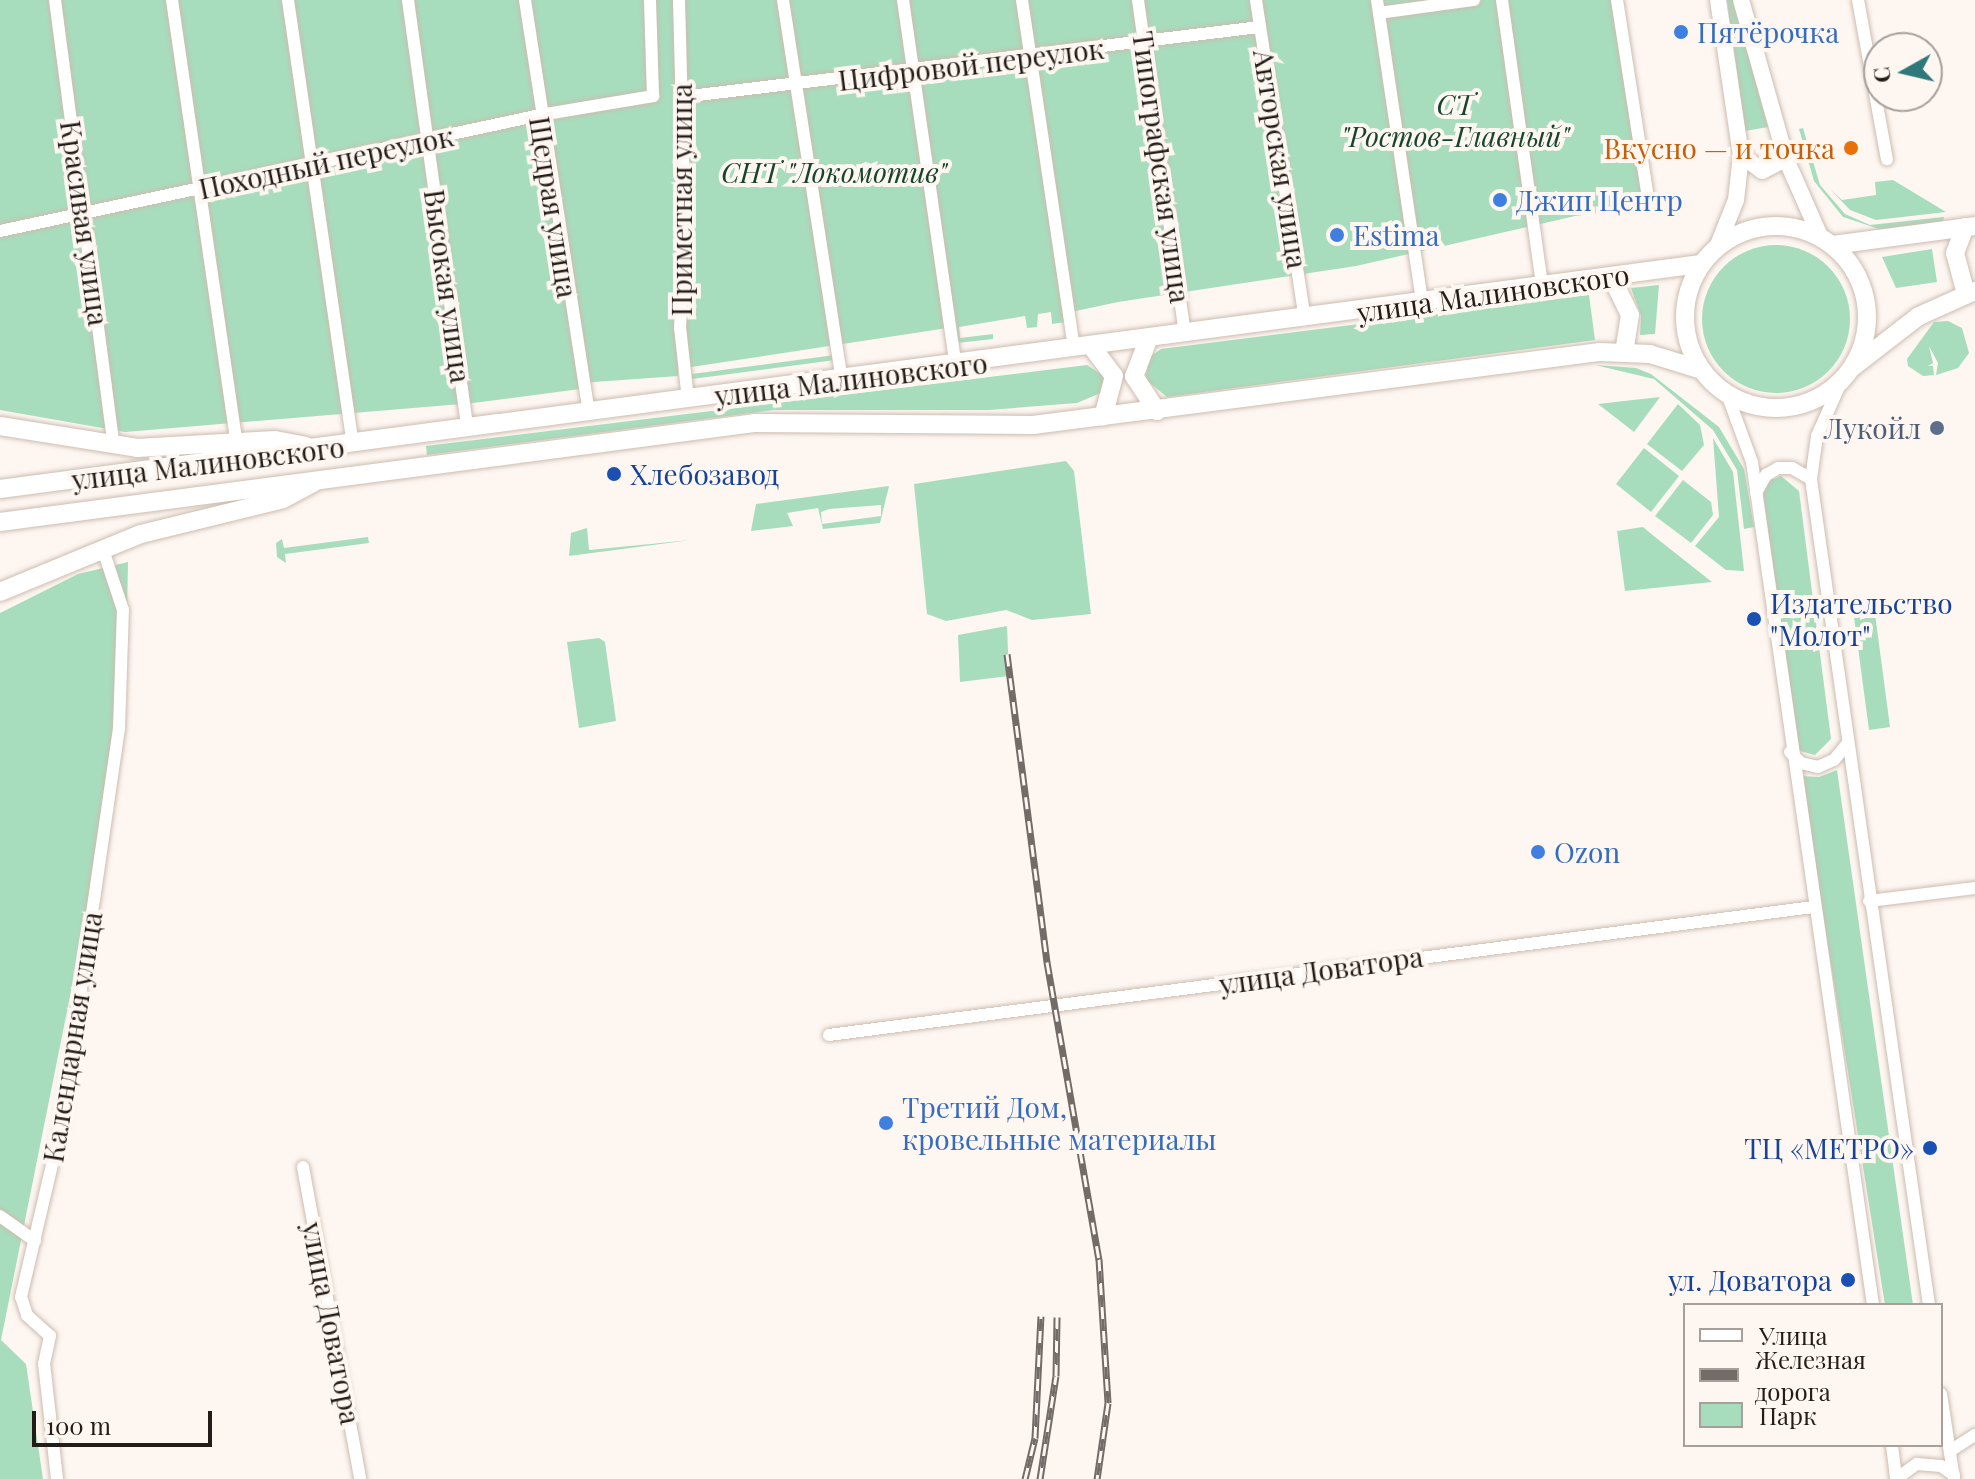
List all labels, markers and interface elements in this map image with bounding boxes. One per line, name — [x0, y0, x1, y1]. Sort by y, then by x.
place label: Пятёрочка — [1697, 15, 1839, 49]
marker: Пятёрочка — [1672, 23, 1690, 41]
street label: Типографская улица — [1126, 29, 1198, 305]
street label: Цифровой переулок — [836, 31, 1106, 97]
north arrow — [1863, 32, 1943, 112]
street label: Авторская улица — [1247, 47, 1315, 271]
text: С — [1865, 65, 1897, 85]
street label: Приметная улица — [664, 84, 698, 316]
park label: СТ "Ростов-Главный" — [1341, 87, 1569, 153]
street label: Щедрая улица — [523, 114, 585, 300]
street label: Красивая улица — [54, 118, 116, 328]
street label: Походный переулок — [196, 119, 456, 205]
place label: Вкусно — и точка — [1604, 131, 1835, 165]
marker: Вкусно — и точка — [1842, 139, 1860, 157]
park label: СНТ "Локомотив" — [721, 155, 947, 189]
place label: Джип Центр — [1516, 183, 1683, 217]
street label: Высокая улица — [418, 187, 478, 385]
marker: Джип Центр — [1491, 191, 1509, 209]
place label: Estima — [1353, 218, 1439, 252]
marker: Estima — [1328, 226, 1346, 244]
street label: улица Малиновского — [1355, 257, 1631, 329]
street label: улица Малиновского — [713, 346, 989, 412]
place label: Лукойл — [1824, 411, 1921, 445]
marker: Лукойл — [1928, 419, 1946, 437]
street label: улица Малиновского — [70, 430, 346, 496]
place label: Хлебозавод — [630, 457, 779, 491]
marker: Хлебозавод — [605, 465, 623, 483]
place label: Издательство "Молот" — [1770, 586, 1953, 652]
marker: Издательство "Молот" — [1745, 610, 1763, 628]
place label: Ozon — [1554, 835, 1620, 869]
marker: Ozon — [1529, 843, 1547, 861]
street label: Календарная улица — [36, 909, 108, 1165]
street label: улица Доватора — [1217, 939, 1425, 1001]
place label: Третий Дом, кровельные материалы — [902, 1090, 1216, 1156]
marker: Третий Дом, кровельные материалы — [877, 1114, 895, 1132]
place label: ТЦ «МЕТРО» — [1744, 1131, 1914, 1165]
marker: ТЦ «МЕТРО» — [1921, 1139, 1939, 1157]
street label: улица Доватора — [296, 1219, 368, 1427]
place label: ул. Доватора — [1668, 1263, 1832, 1297]
marker: ул. Доватора — [1839, 1271, 1857, 1289]
legend — [1683, 1303, 1943, 1447]
text: Улица — [1759, 1319, 1828, 1351]
text: Железная дорога — [1755, 1343, 1866, 1407]
scale bar — [36, 1395, 216, 1445]
text: Парк — [1759, 1399, 1817, 1431]
text: 100 m — [46, 1409, 111, 1441]

